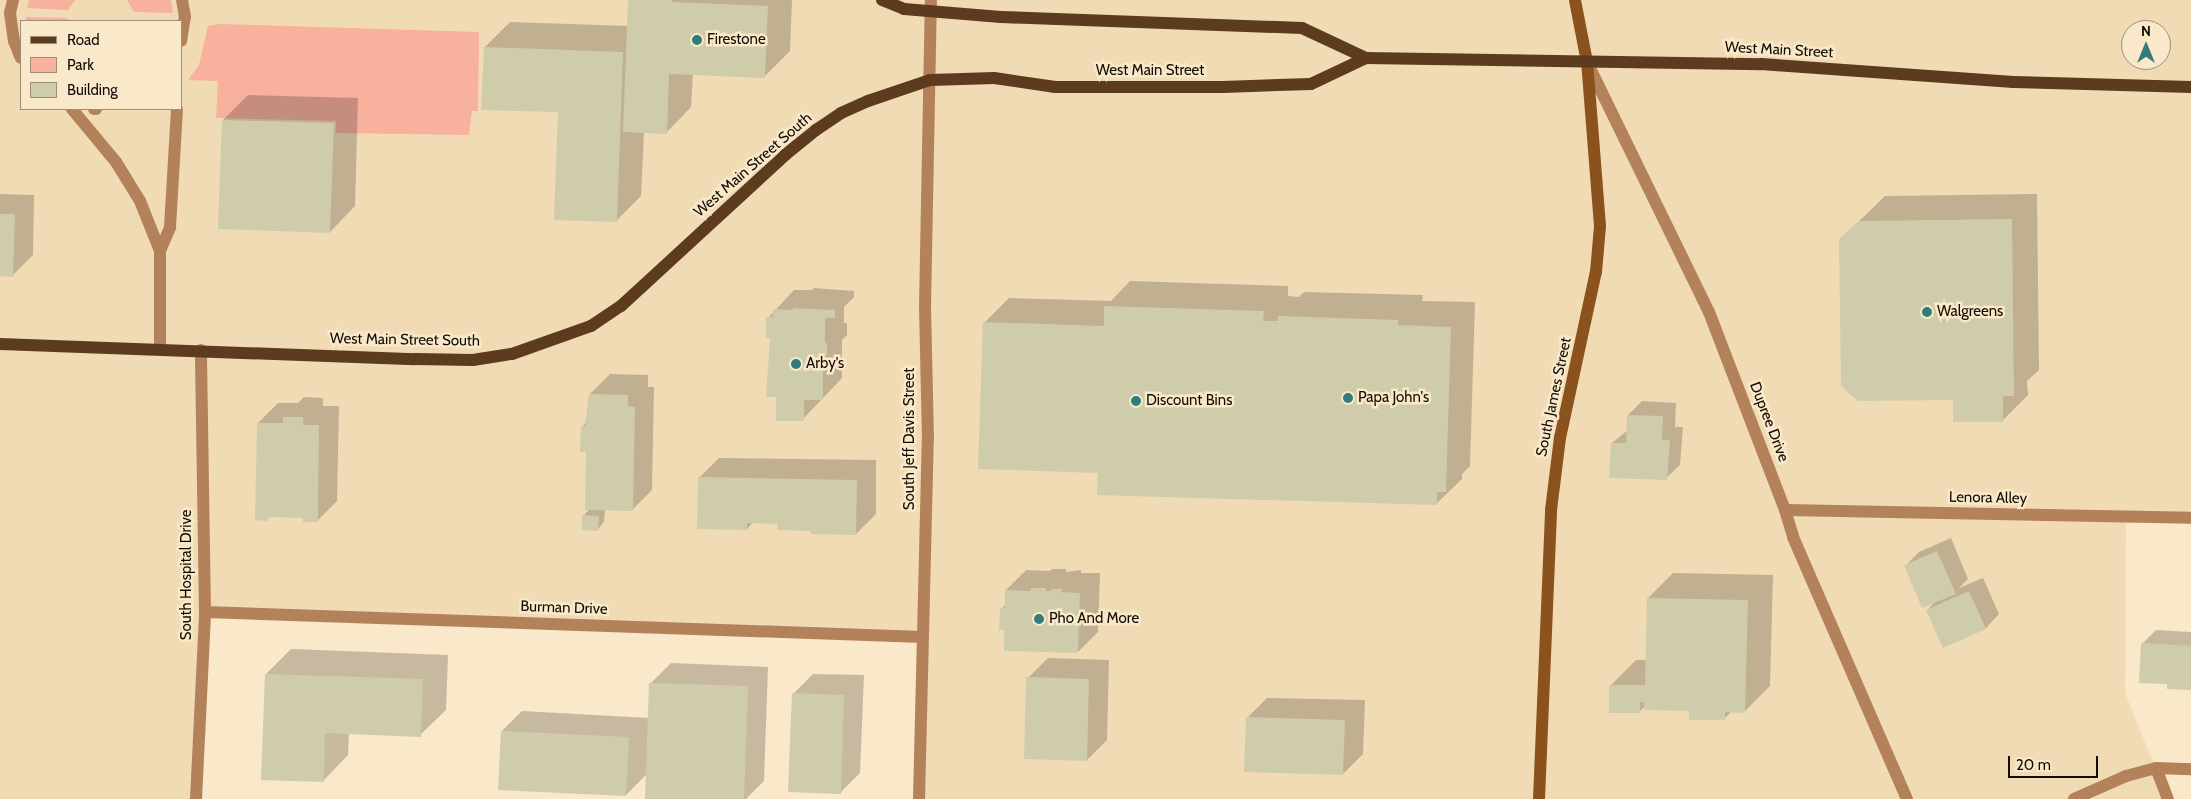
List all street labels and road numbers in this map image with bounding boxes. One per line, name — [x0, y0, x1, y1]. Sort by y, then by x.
street label: West Main Street — [1724, 38, 1834, 62]
street label: West Main Street — [1096, 62, 1204, 80]
street label: West Main Street South — [690, 109, 816, 221]
street label: West Main Street South — [330, 330, 480, 350]
street label: South James Street — [1533, 336, 1575, 458]
street label: South Jeff Davis Street — [901, 368, 919, 510]
street label: Dupree Drive — [1746, 380, 1792, 464]
street label: Lenora Alley — [1949, 488, 2027, 508]
street label: South Hospital Drive — [178, 510, 196, 640]
street label: Burman Drive — [520, 597, 608, 619]

